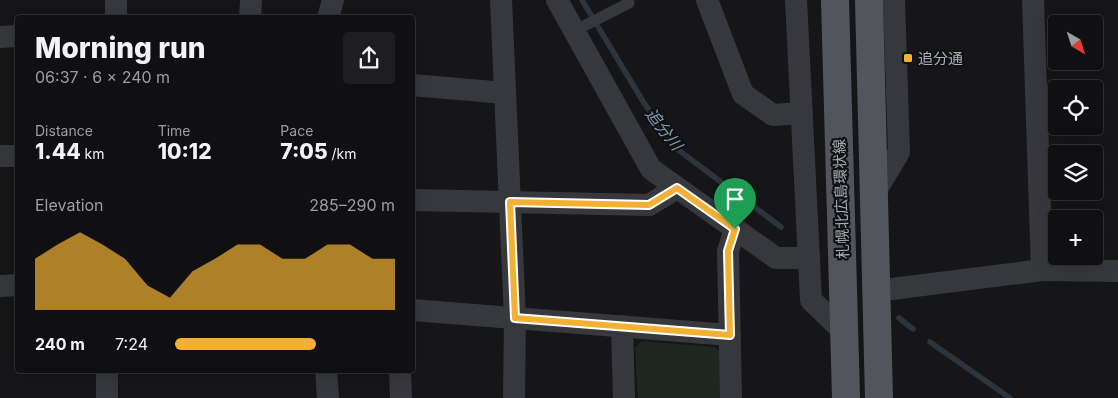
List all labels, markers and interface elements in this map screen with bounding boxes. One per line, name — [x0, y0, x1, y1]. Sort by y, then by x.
north arrow — [1048, 15, 1102, 70]
map controls — [1048, 15, 1103, 265]
text: Morning run — [35, 31, 205, 65]
button: share — [343, 32, 395, 84]
place label: 追分通 — [918, 49, 963, 68]
marker: 追分通 — [902, 52, 914, 64]
text: 06:37 · 6 × 240 m — [35, 67, 170, 87]
button: locate — [1048, 80, 1103, 135]
water label: 追分川 — [641, 104, 688, 156]
text: Distance — [35, 122, 93, 139]
text: Time — [158, 122, 191, 139]
text: Pace — [280, 122, 313, 139]
text: 1.44 — [35, 139, 81, 164]
text: 10:12 — [158, 139, 212, 164]
text: 7:05 — [280, 139, 328, 164]
street label: 札幌北広島環状線 — [829, 139, 853, 259]
text: km — [81, 145, 104, 162]
text: /km — [328, 145, 357, 162]
button: layers — [1048, 145, 1103, 200]
pin — [714, 178, 756, 229]
icon: arrive — [721, 185, 749, 213]
text: Elevation — [35, 195, 104, 215]
text: 285–290 m — [309, 195, 395, 215]
button: + — [1048, 210, 1103, 265]
text: 240 m — [35, 334, 85, 354]
text: 7:24 — [115, 334, 148, 354]

